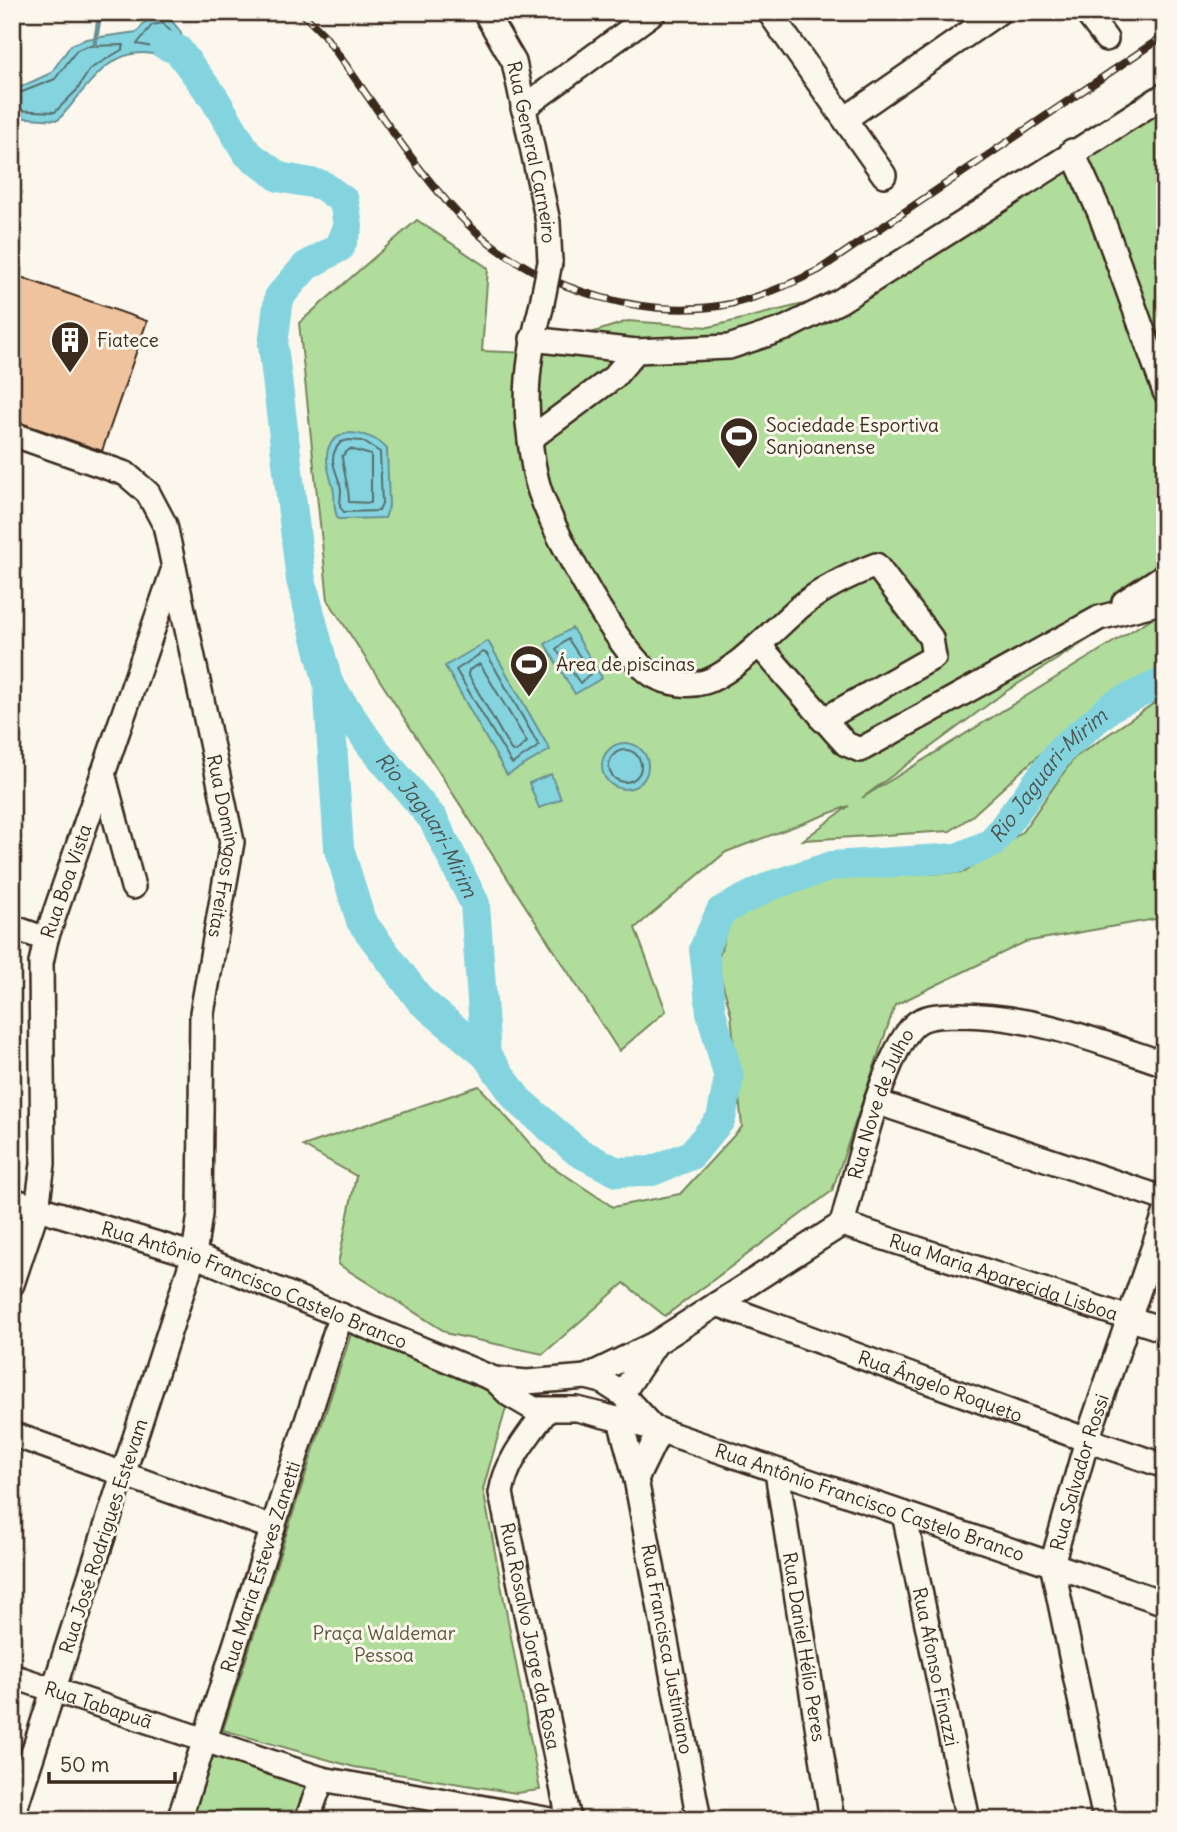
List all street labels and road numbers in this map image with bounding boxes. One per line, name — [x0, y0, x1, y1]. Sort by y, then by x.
street label: Rua General Carneiro — [502, 59, 561, 244]
street label: Rua Domingos Freitas — [202, 752, 245, 940]
street label: Rua Boa Vista — [35, 821, 97, 941]
street label: Rua Nove de Julho — [842, 1024, 919, 1182]
street label: Rua Antônio Francisco Castelo Branco — [99, 1216, 411, 1354]
street label: Rua Maria Aparecida Lisboa — [886, 1228, 1121, 1326]
street label: Rua Ângelo Roqueto — [855, 1345, 1026, 1427]
street label: Rua Salvador Rossi — [1044, 1391, 1114, 1553]
street label: Rua José Rodrigues Estevam — [54, 1415, 152, 1657]
street label: Rua Antônio Francisco Castelo Branco — [712, 1438, 1028, 1566]
street label: Rua Maria Esteves Zanetti — [215, 1458, 305, 1675]
street label: Rua Rosalvo Jorge da Rosa — [495, 1520, 566, 1752]
street label: Rua Francisca Justiniano — [636, 1542, 699, 1756]
street label: Rua Daniel Hélio Peres — [778, 1550, 831, 1743]
street label: Rua Afonso Finazzi — [908, 1585, 964, 1748]
street label: Rua Tabapuã — [41, 1676, 155, 1734]

